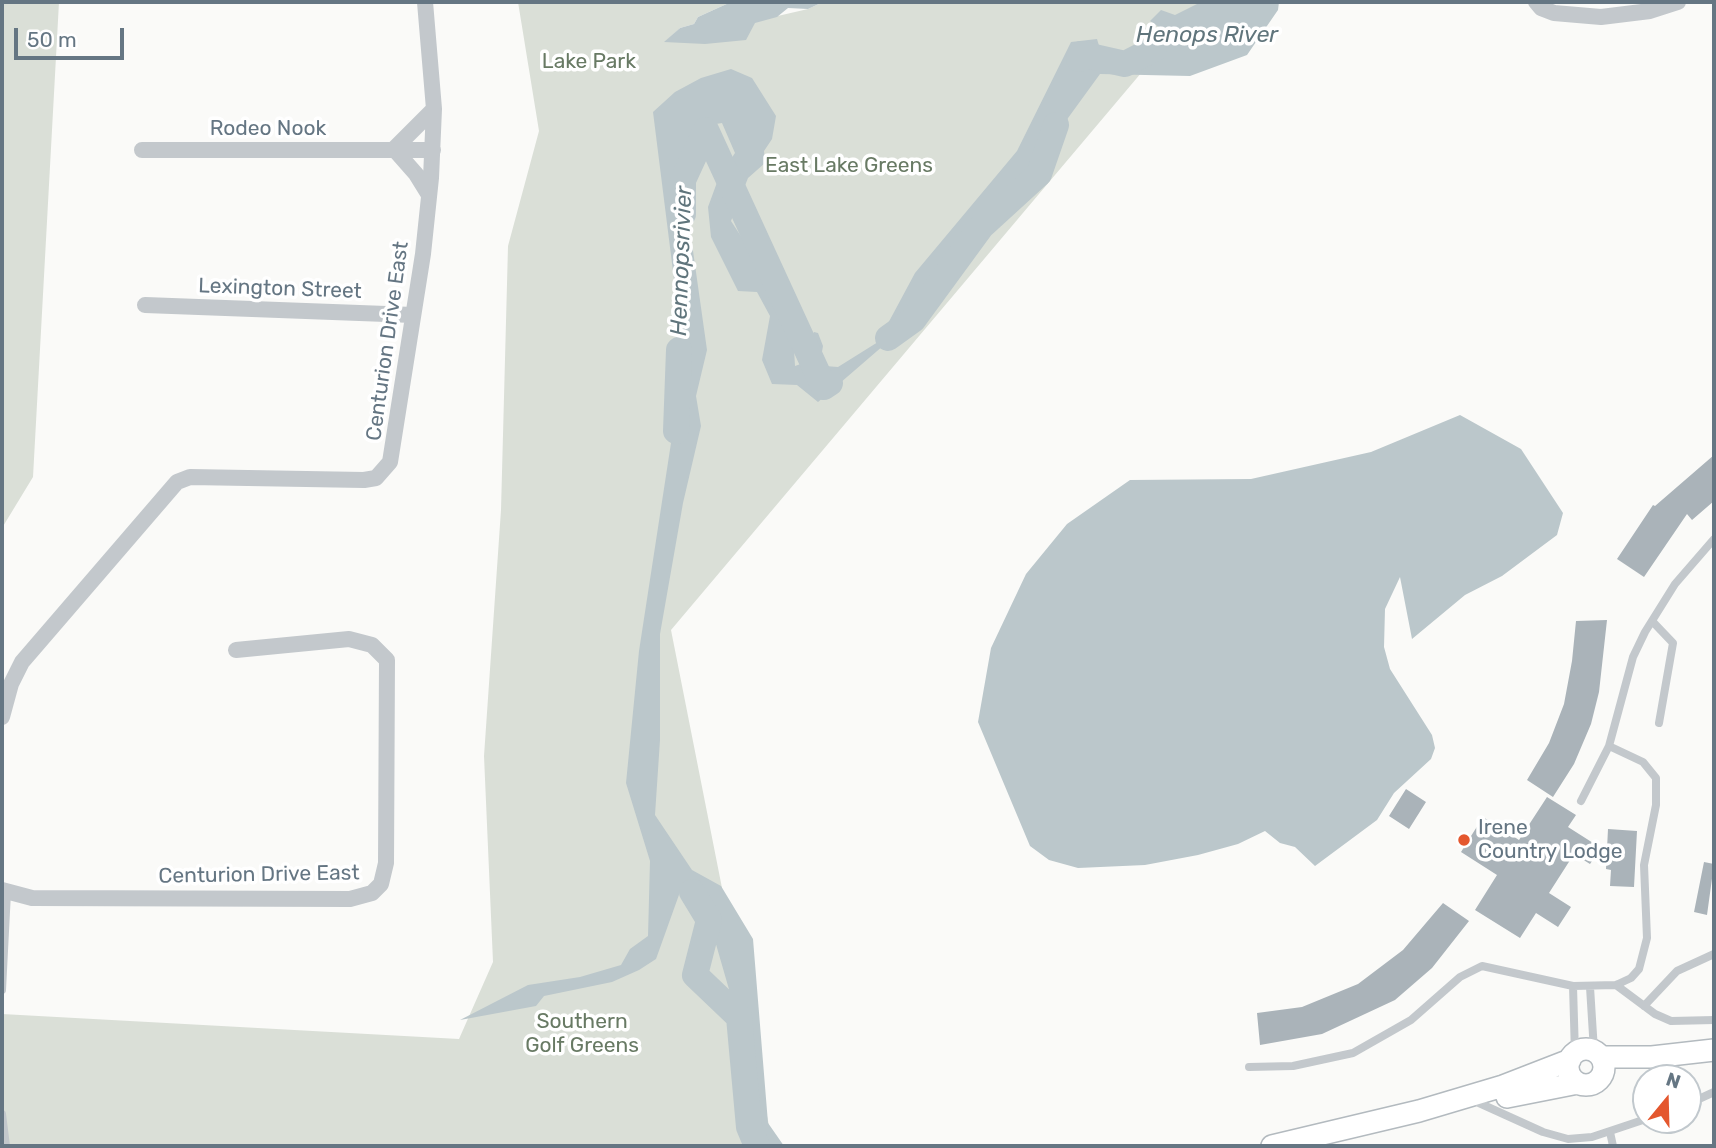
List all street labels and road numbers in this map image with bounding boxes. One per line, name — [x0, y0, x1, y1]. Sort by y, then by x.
street label: Rodeo Nook — [210, 116, 326, 142]
street label: Centurion Drive East — [362, 240, 414, 442]
street label: Lexington Street — [198, 274, 362, 304]
street label: Centurion Drive East — [158, 861, 360, 889]

